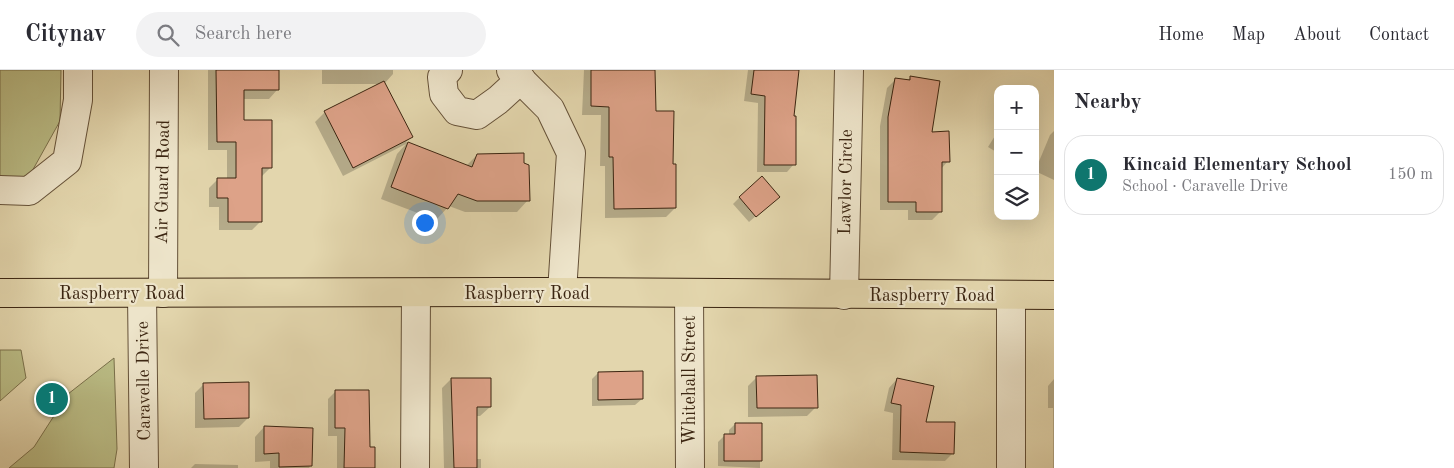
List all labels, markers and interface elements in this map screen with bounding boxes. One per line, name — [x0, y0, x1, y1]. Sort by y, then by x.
search box — [136, 12, 486, 57]
icon: search — [154, 21, 182, 49]
text: Citynav — [25, 23, 106, 47]
text: Search here — [194, 25, 292, 44]
text: Home — [1158, 26, 1204, 44]
text: Map — [1232, 26, 1265, 44]
text: About — [1293, 26, 1341, 44]
text: Contact — [1369, 26, 1429, 44]
map controls — [994, 85, 1039, 220]
button: + — [994, 85, 1039, 130]
text: Nearby — [1074, 92, 1142, 113]
street label: Air Guard Road — [153, 120, 173, 244]
street label: Lawlor Circle — [836, 129, 856, 235]
button: − — [994, 130, 1039, 175]
text: Kincaid Elementary School — [1122, 156, 1352, 175]
text: 1 — [1086, 167, 1096, 183]
text: 150 m — [1388, 167, 1433, 183]
button: layers — [994, 175, 1039, 220]
text: School · Caravelle Drive — [1122, 179, 1288, 195]
your location — [412, 210, 438, 236]
street label: Raspberry Road — [59, 285, 185, 303]
street label: Raspberry Road — [464, 285, 590, 303]
street label: Raspberry Road — [869, 287, 995, 305]
street label: Whitehall Street — [681, 315, 699, 445]
street label: Caravelle Drive — [134, 321, 154, 441]
pin: 1 — [36, 380, 68, 418]

